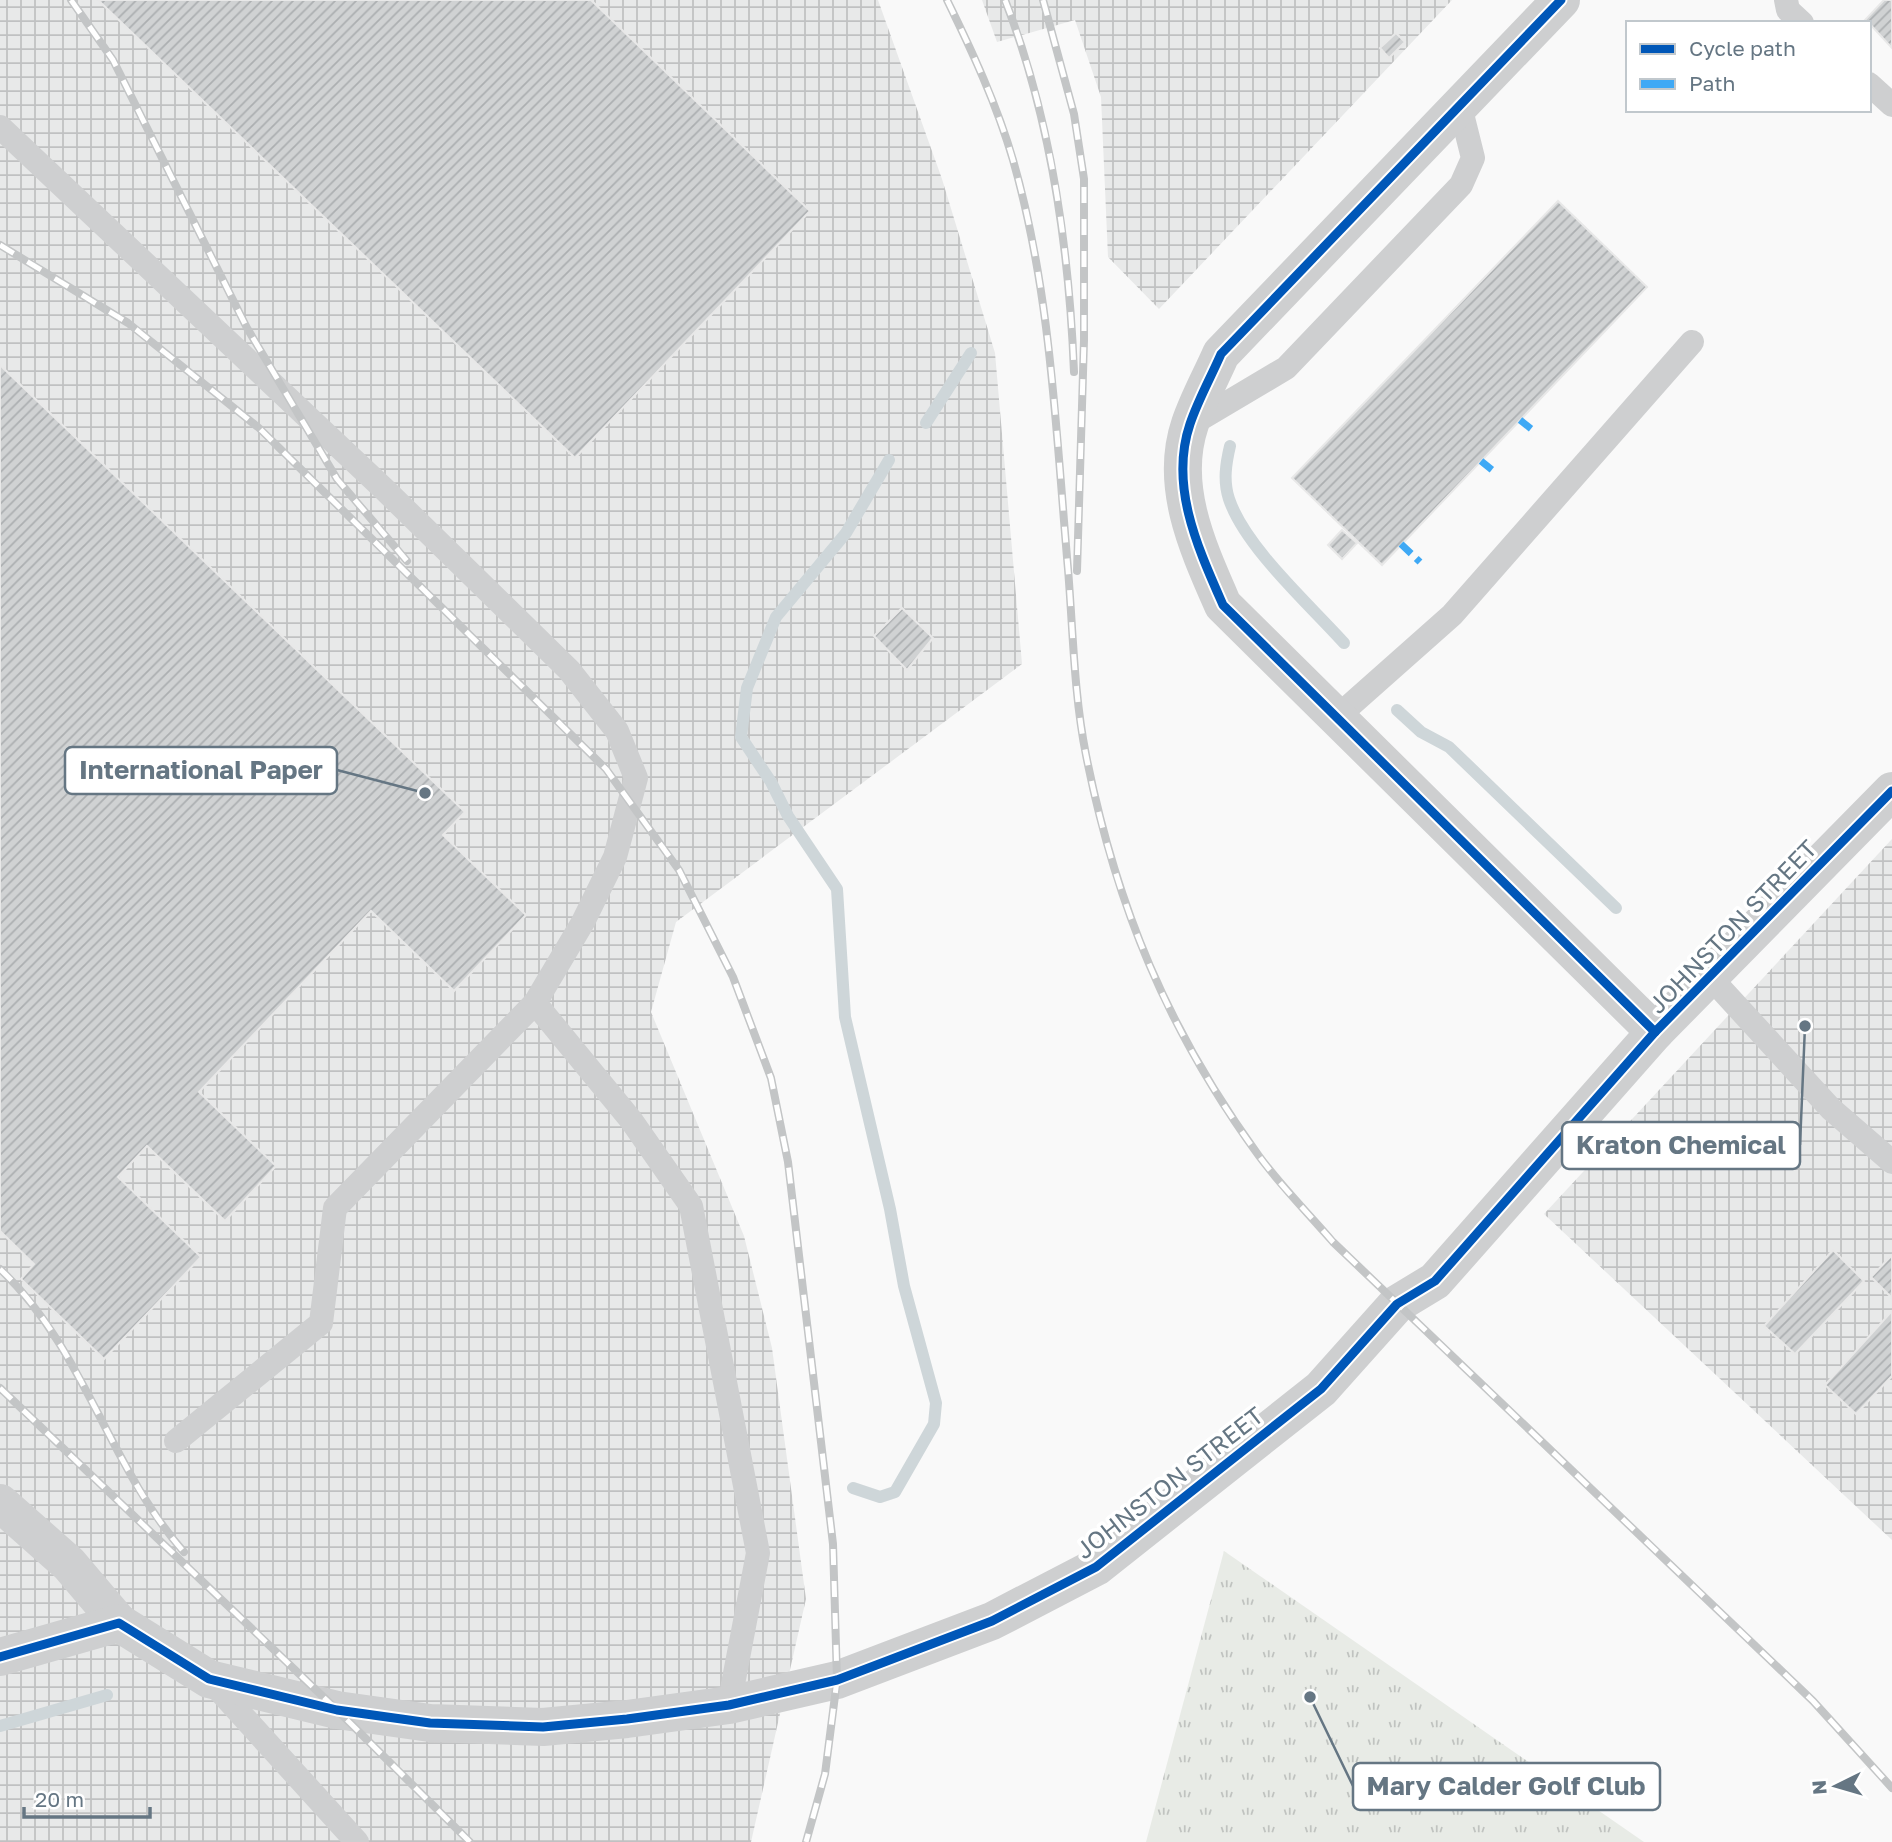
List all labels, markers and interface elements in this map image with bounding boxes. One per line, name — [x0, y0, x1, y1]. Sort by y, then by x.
legend — [1626, 21, 1871, 112]
text: Cycle path — [1689, 35, 1796, 61]
text: Path — [1689, 70, 1736, 96]
callout: International Paper — [65, 747, 337, 794]
text: International Paper — [79, 754, 323, 785]
street label: JOHNSTON STREET — [1642, 833, 1822, 1019]
callout: Kraton Chemical — [1562, 1122, 1800, 1169]
text: Kraton Chemical — [1576, 1129, 1786, 1160]
street label: JOHNSTON STREET — [1070, 1400, 1269, 1564]
north arrow — [1801, 1751, 1871, 1821]
callout: Mary Calder Golf Club — [1353, 1763, 1660, 1810]
text: Mary Calder Golf Club — [1367, 1770, 1645, 1801]
scale bar — [24, 1776, 150, 1820]
text: N — [1806, 1779, 1831, 1796]
text: 20 m — [35, 1786, 84, 1812]

